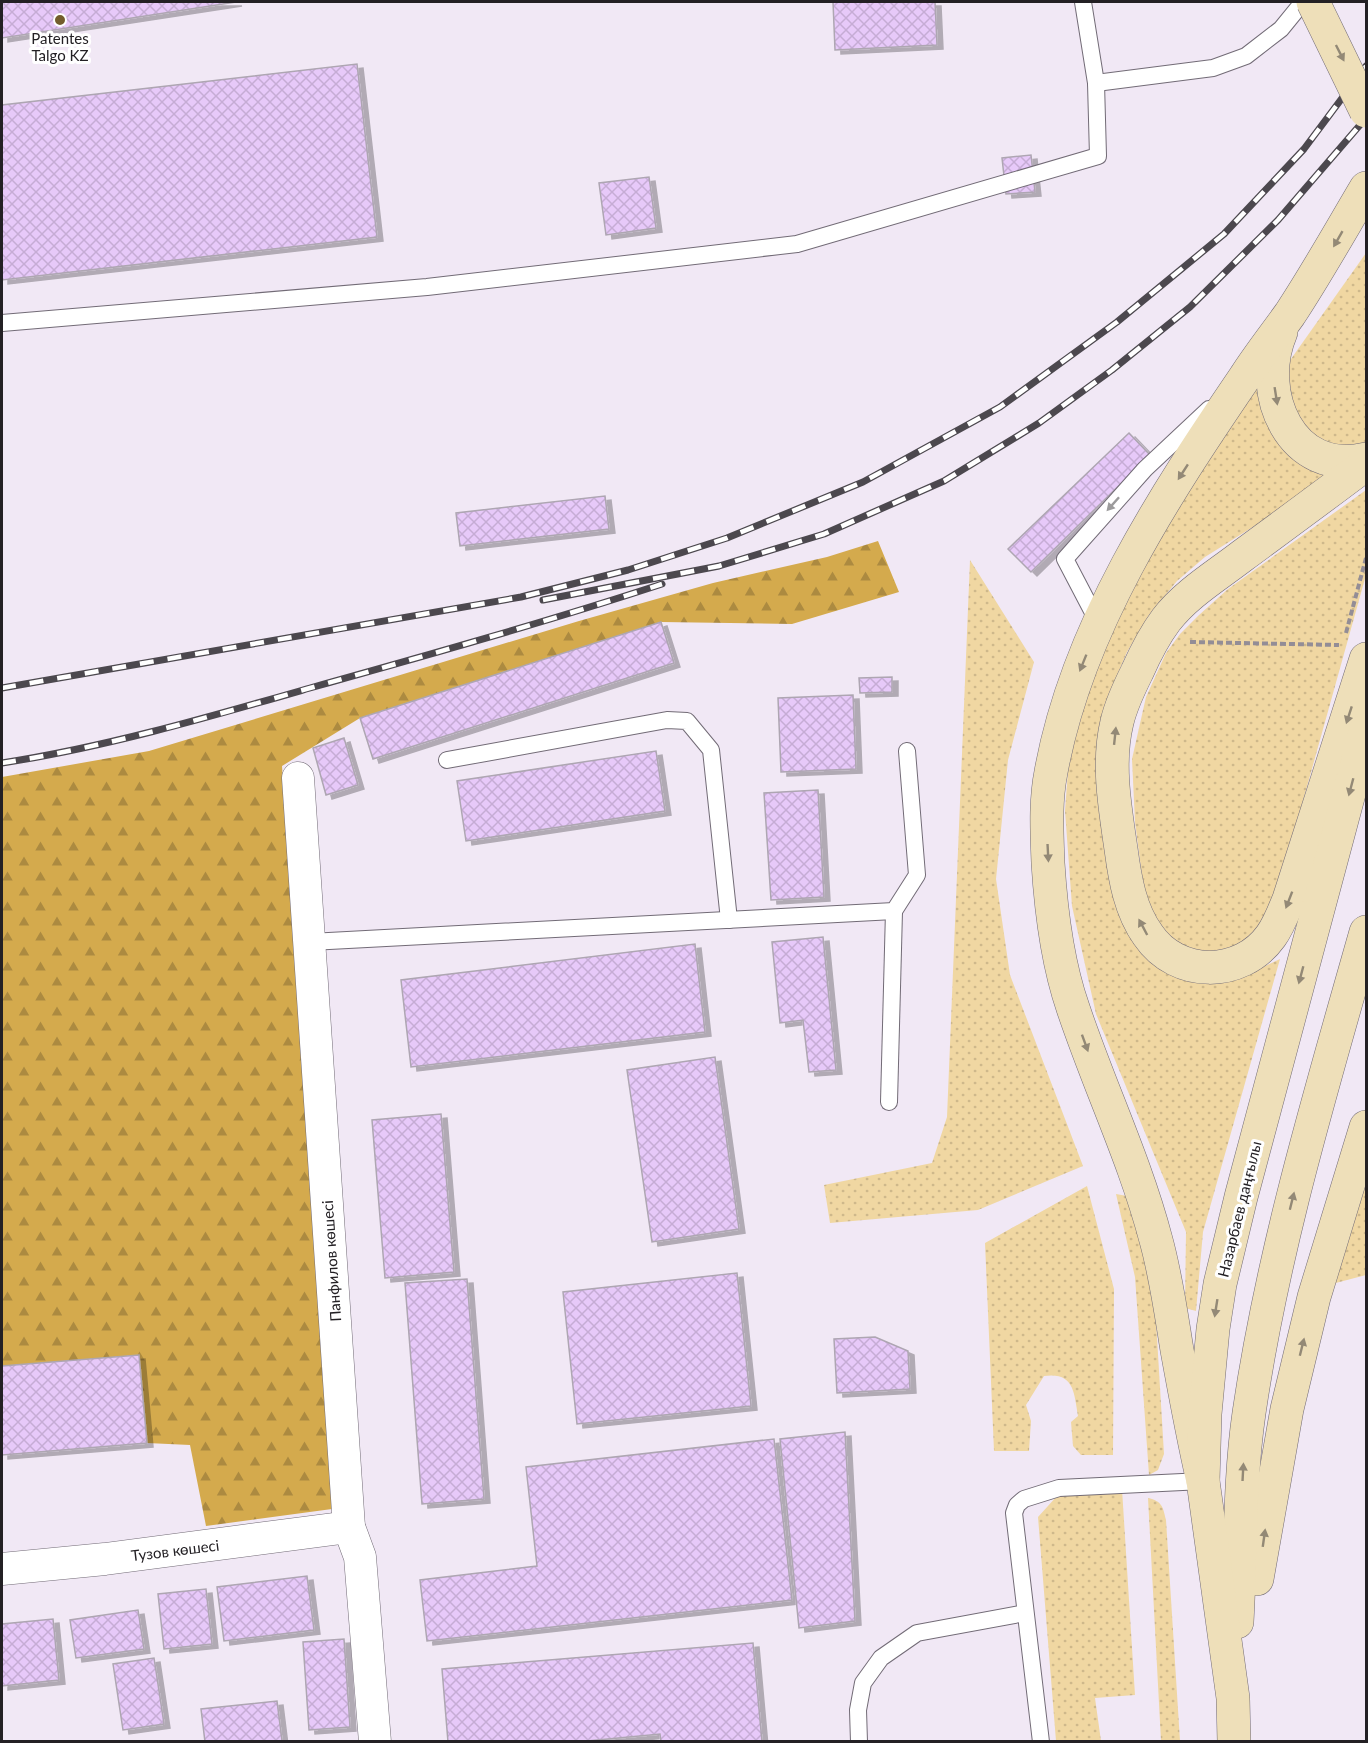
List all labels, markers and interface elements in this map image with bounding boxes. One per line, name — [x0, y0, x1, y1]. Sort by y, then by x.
marker: Patentes Talgo KZ — [53, 13, 67, 27]
place label: Patentes Talgo KZ — [31, 29, 89, 64]
one-way arrow — [1335, 45, 1344, 62]
one-way arrow — [1332, 231, 1343, 247]
one-way arrow — [1271, 387, 1280, 406]
one-way arrow — [1178, 464, 1189, 480]
one-way arrow — [1107, 496, 1120, 511]
one-way arrow — [1078, 654, 1087, 672]
one-way arrow — [1343, 706, 1353, 724]
one-way arrow — [1110, 726, 1120, 745]
one-way arrow — [1346, 778, 1356, 796]
one-way arrow — [1043, 843, 1053, 862]
one-way arrow — [1283, 891, 1293, 909]
one-way arrow — [1138, 918, 1148, 935]
one-way arrow — [1295, 966, 1305, 984]
one-way arrow — [1081, 1034, 1091, 1052]
street label: Назарбаев даңғылы — [1213, 1139, 1265, 1279]
one-way arrow — [1287, 1192, 1297, 1210]
street label: Панфилов көшесі — [318, 1200, 344, 1322]
one-way arrow — [1212, 1299, 1221, 1318]
one-way arrow — [1298, 1338, 1308, 1356]
one-way arrow — [1239, 1463, 1248, 1482]
one-way arrow — [1260, 1528, 1269, 1547]
street label: Тузов көшесі — [130, 1536, 220, 1564]

